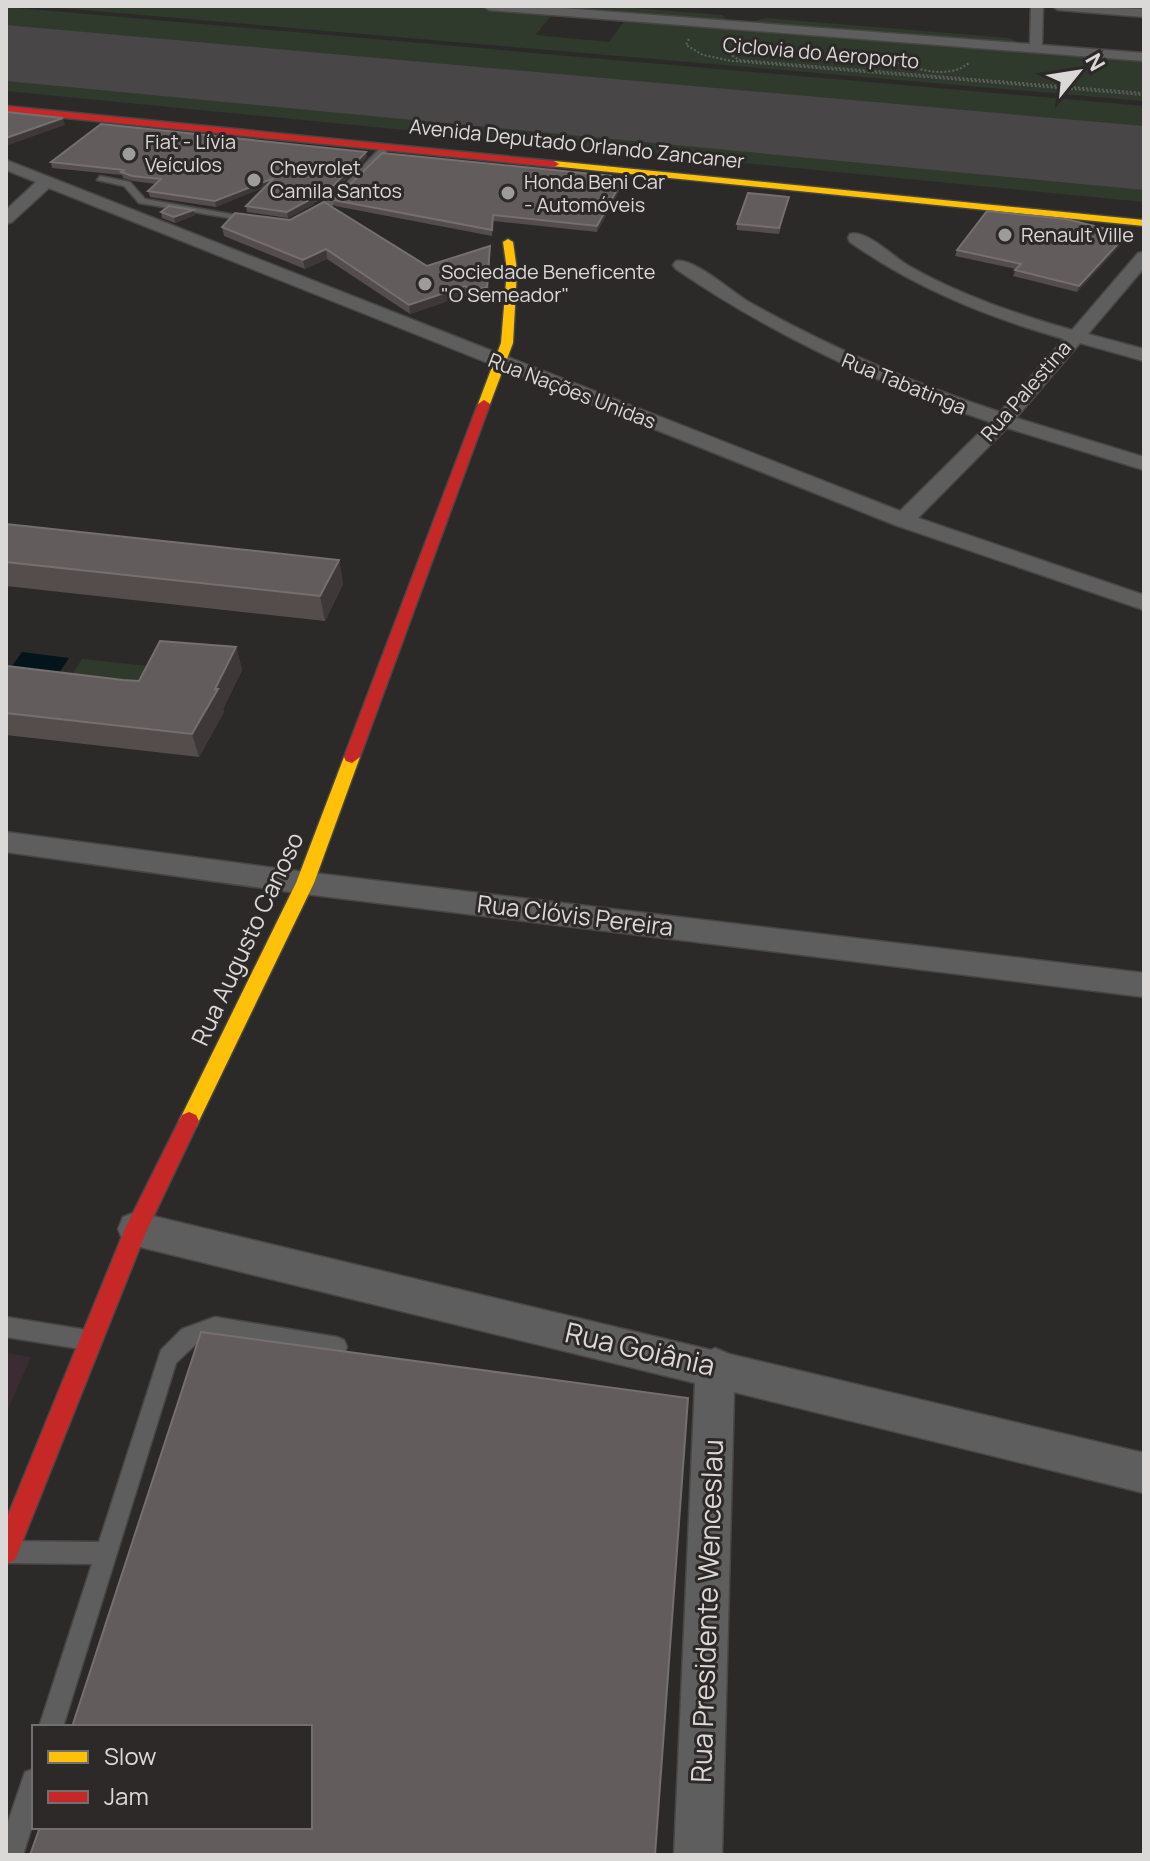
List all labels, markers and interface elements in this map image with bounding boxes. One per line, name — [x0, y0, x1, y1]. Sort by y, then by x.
street label: Ciclovia do Aeroporto — [722, 30, 921, 75]
north arrow — [1038, 32, 1118, 112]
text: N — [1078, 48, 1112, 76]
street label: Avenida Deputado Orlando Zancaner — [408, 112, 746, 175]
place label: Fiat - Lívia Veículos — [145, 128, 236, 178]
marker: Fiat - Lívia Veículos — [120, 145, 138, 163]
place label: Chevrolet Camila Santos — [270, 154, 402, 204]
place label: Honda Beni Car - Automóveis — [524, 168, 665, 218]
marker: Chevrolet Camila Santos — [245, 171, 263, 189]
marker: Honda Beni Car - Automóveis — [499, 184, 517, 202]
place label: Renault Ville — [1021, 221, 1134, 248]
marker: Renault Ville — [996, 226, 1014, 244]
place label: Sociedade Beneficente "O Semeador" — [441, 258, 655, 308]
marker: Sociedade Beneficente "O Semeador" — [416, 275, 434, 293]
street label: Rua Palestina — [974, 335, 1077, 447]
street label: Rua Nações Unidas — [485, 346, 660, 435]
street label: Rua Tabatinga — [838, 346, 970, 421]
street label: Rua Augusto Canoso — [183, 826, 311, 1050]
street label: Rua Clóvis Pereira — [475, 886, 675, 943]
street label: Rua Goiânia — [562, 1312, 719, 1384]
street label: Rua Presidente Wenceslau — [681, 1439, 731, 1783]
legend — [32, 1725, 312, 1829]
text: Slow — [104, 1739, 157, 1772]
text: Jam — [104, 1779, 149, 1812]

